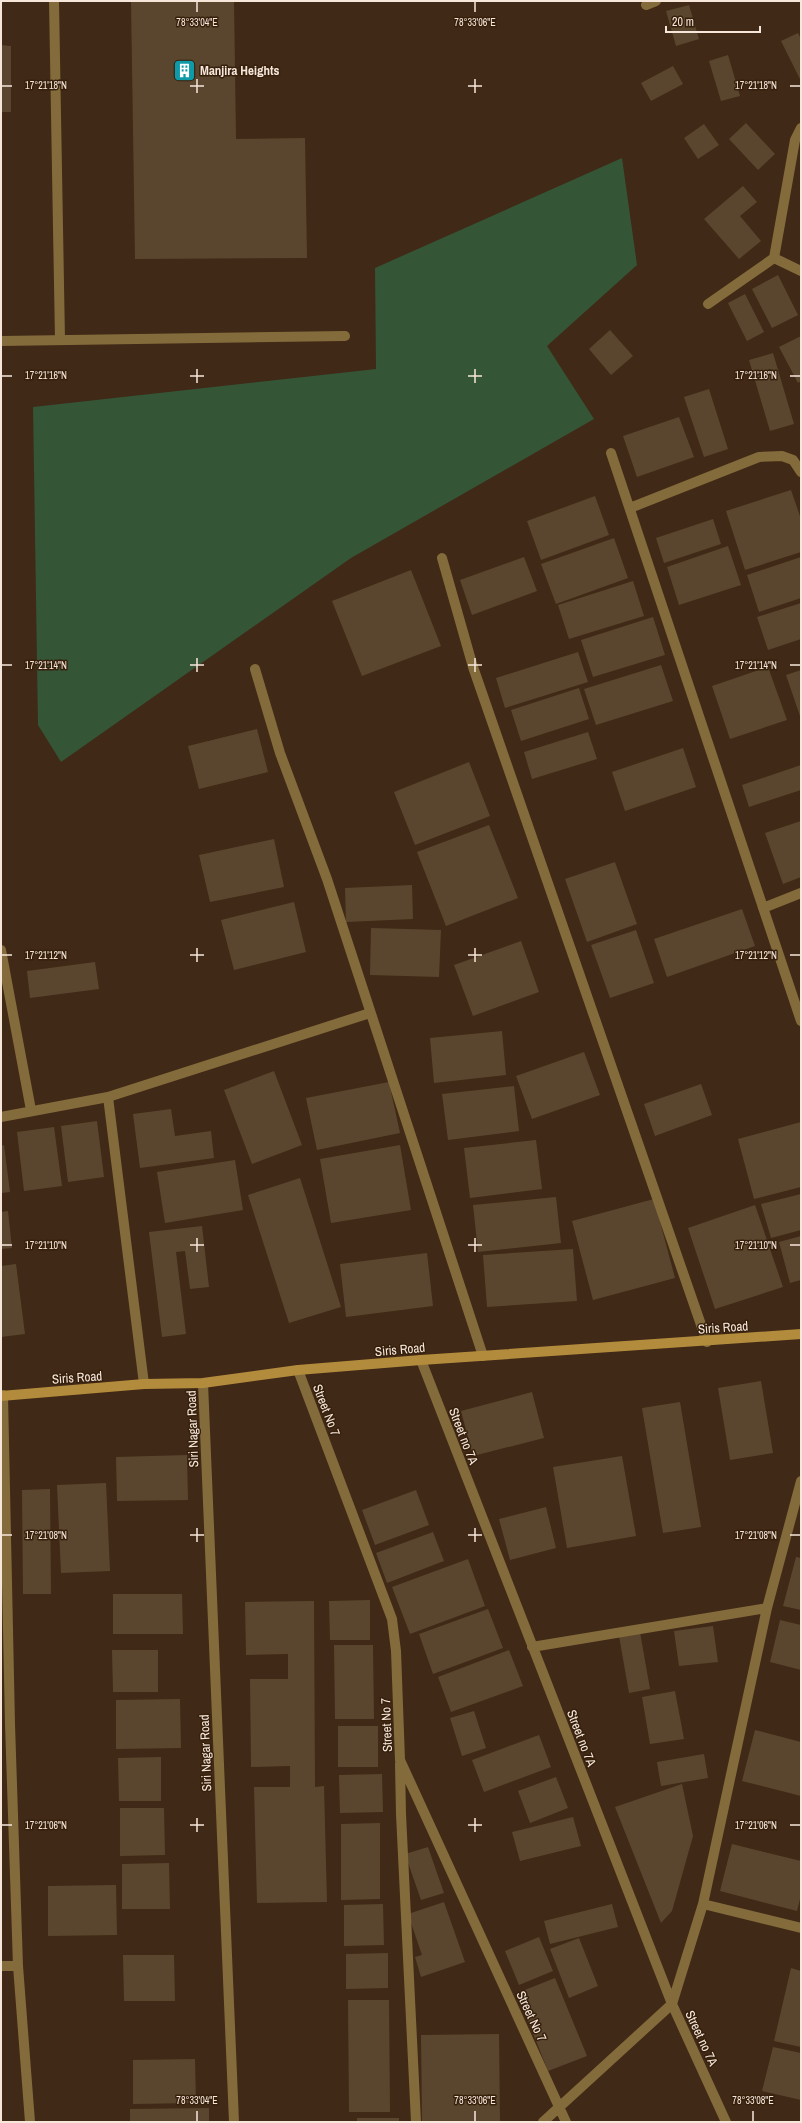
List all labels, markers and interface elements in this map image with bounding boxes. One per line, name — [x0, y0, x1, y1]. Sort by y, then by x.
scale bar — [666, 8, 760, 34]
text: 20 m — [672, 14, 694, 30]
text: 78°33'04"E — [176, 16, 218, 29]
text: 78°33'06"E — [454, 16, 496, 29]
building icon: Manjira Heights — [171, 57, 197, 83]
place label: Manjira Heights — [200, 62, 279, 79]
text: 17°21'18"N — [25, 79, 67, 92]
text: 17°21'18"N — [735, 79, 777, 92]
text: 17°21'16"N — [25, 369, 67, 382]
text: 17°21'16"N — [735, 369, 777, 382]
text: 17°21'14"N — [25, 659, 67, 672]
text: 17°21'14"N — [735, 659, 777, 672]
text: 17°21'12"N — [25, 949, 67, 962]
text: 17°21'12"N — [735, 949, 777, 962]
text: 17°21'10"N — [25, 1239, 67, 1252]
text: 17°21'10"N — [735, 1239, 777, 1252]
street label: Siris Road — [697, 1317, 749, 1338]
street label: Siris Road — [374, 1339, 426, 1360]
street label: Siris Road — [51, 1367, 103, 1388]
street label: Street No 7 — [309, 1382, 344, 1438]
street label: Siri Nagar Road — [183, 1390, 202, 1468]
street label: Street no 7A — [445, 1405, 482, 1468]
text: 17°21'08"N — [25, 1529, 67, 1542]
text: 17°21'08"N — [735, 1529, 777, 1542]
street label: Street No 7 — [377, 1698, 396, 1752]
street label: Street no 7A — [563, 1707, 600, 1770]
street label: Siri Nagar Road — [196, 1714, 215, 1792]
text: 17°21'06"N — [25, 1819, 67, 1832]
text: 17°21'06"N — [735, 1819, 777, 1832]
street label: Street No 7 — [512, 1988, 551, 2044]
street label: Street no 7A — [681, 2008, 722, 2069]
text: 78°33'04"E — [176, 2094, 218, 2107]
text: 78°33'06"E — [454, 2094, 496, 2107]
text: 78°33'08"E — [732, 2094, 774, 2107]

